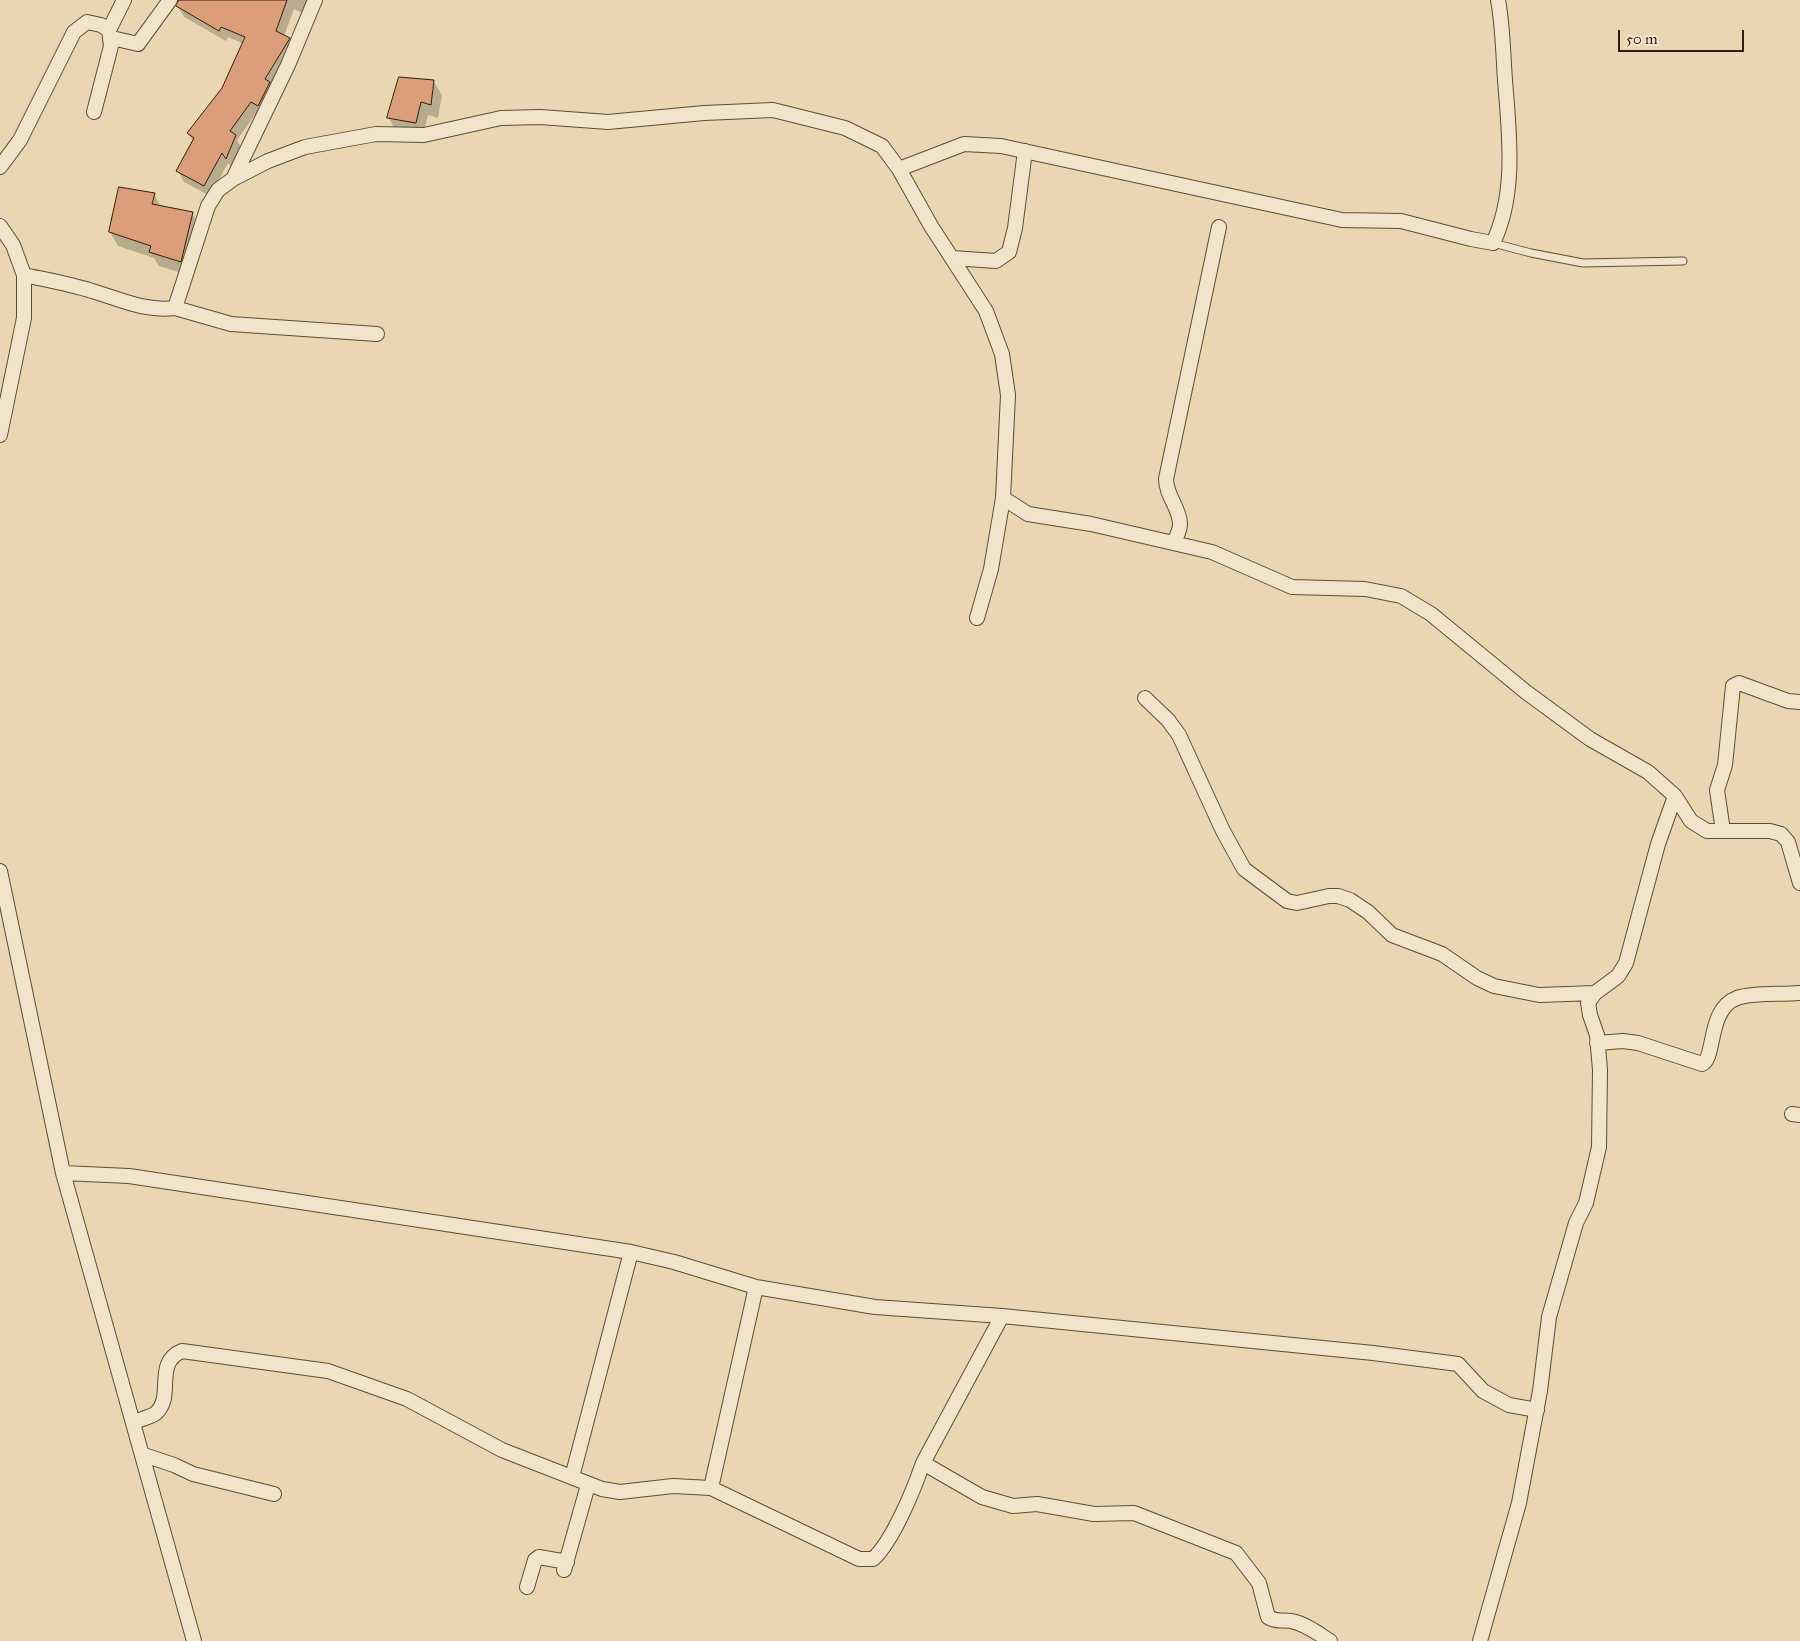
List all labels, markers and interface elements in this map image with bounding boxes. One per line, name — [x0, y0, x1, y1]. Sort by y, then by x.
scale bar — [1620, 20, 1746, 52]
text: 50 m — [1626, 30, 1658, 48]

